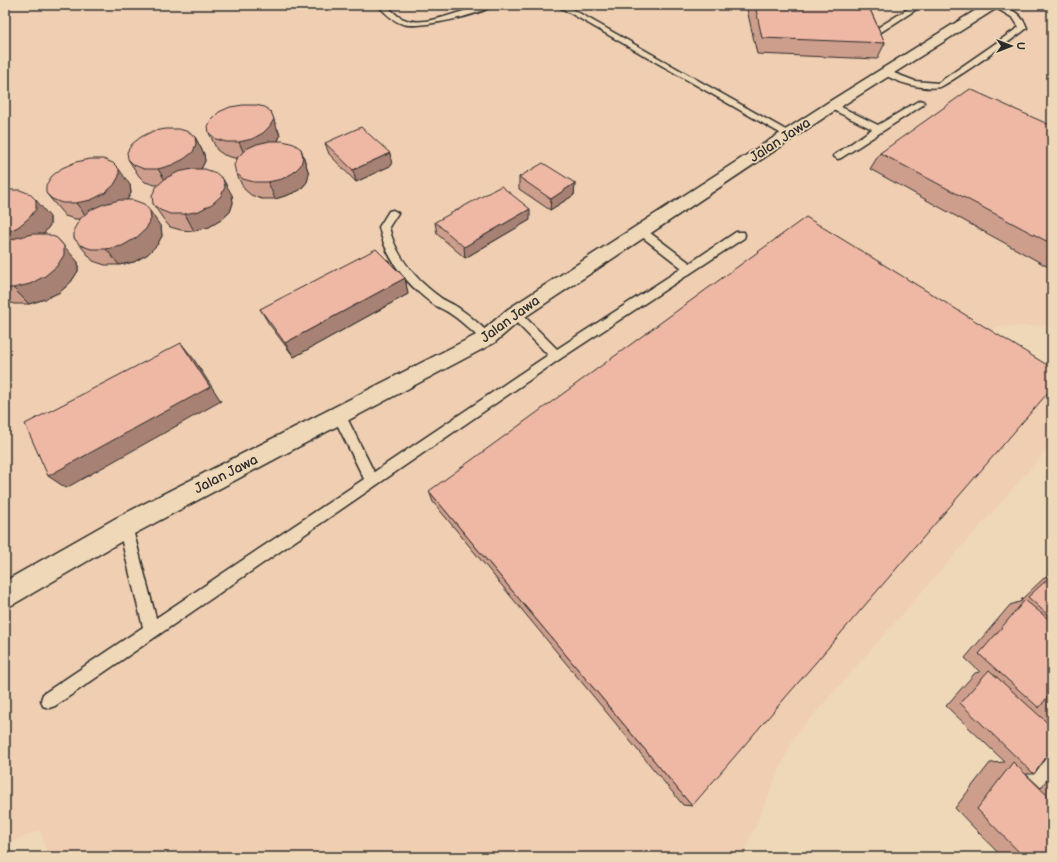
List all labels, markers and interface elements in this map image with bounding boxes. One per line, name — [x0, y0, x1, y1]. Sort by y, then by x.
north arrow — [991, 26, 1031, 66]
text: U — [1014, 42, 1027, 50]
street label: Jalan Jawa — [746, 114, 814, 166]
street label: Jalan Jawa — [477, 292, 543, 346]
street label: Jalan Jawa — [191, 451, 261, 497]

